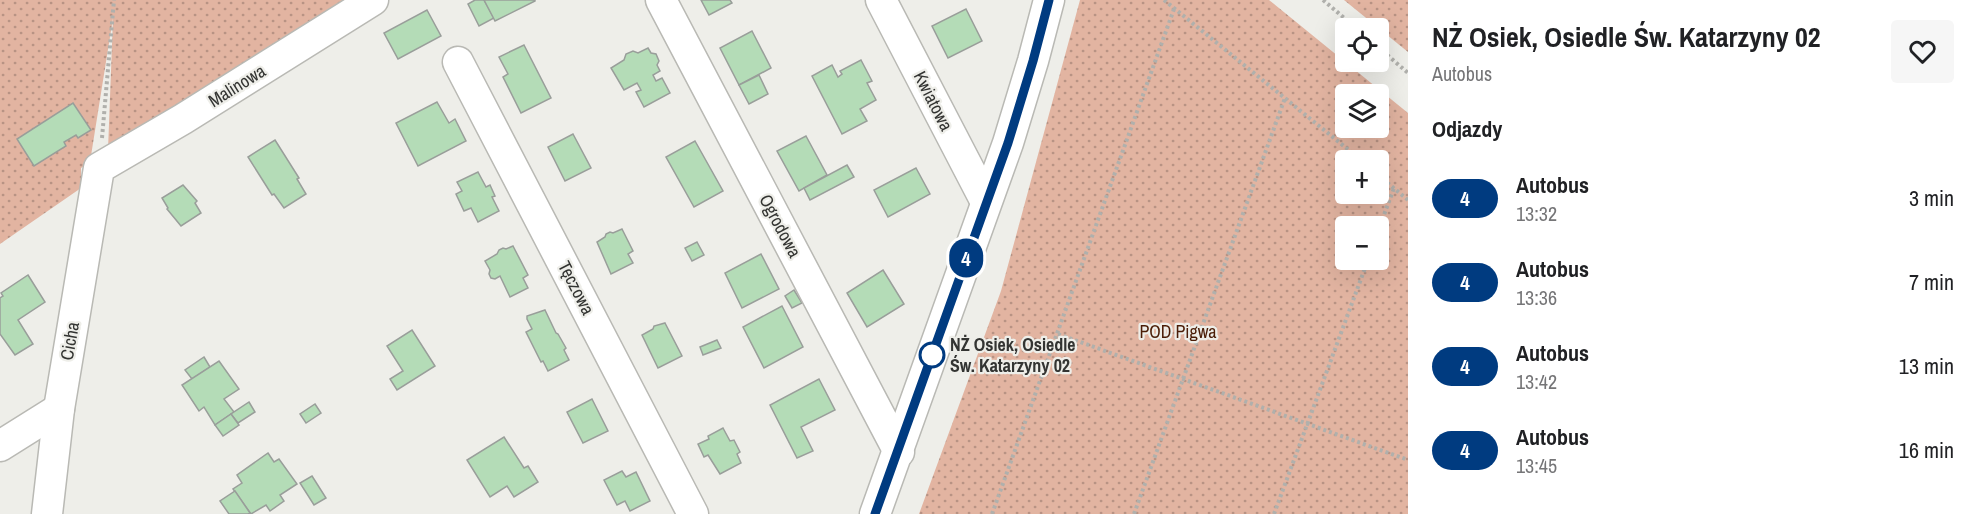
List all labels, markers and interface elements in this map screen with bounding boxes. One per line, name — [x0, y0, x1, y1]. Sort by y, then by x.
map controls — [1335, 18, 1389, 270]
button: locate — [1335, 18, 1389, 72]
text: NŻ Osiek, Osiedle Św. Katarzyny 02 — [1432, 18, 1820, 56]
button: heart — [1891, 20, 1954, 83]
street label: Malinowa — [203, 58, 270, 113]
text: Autobus — [1432, 60, 1492, 87]
street label: Kwiatowa — [908, 67, 959, 135]
button: layers — [1335, 84, 1389, 138]
text: Odjazdy — [1432, 114, 1502, 144]
button: + — [1335, 150, 1389, 204]
text: Autobus — [1516, 170, 1589, 200]
text: 3 min — [1909, 183, 1954, 213]
text: 4 — [1460, 184, 1470, 213]
street label: Ogrodowa — [753, 190, 807, 262]
text: 13:32 — [1516, 200, 1557, 227]
button: − — [1335, 216, 1389, 270]
line badge: 4 — [946, 238, 986, 278]
text: 4 — [961, 244, 971, 273]
text: Autobus — [1516, 254, 1589, 284]
street label: Tęczowa — [552, 257, 601, 319]
text: 7 min — [1909, 267, 1954, 297]
text: 4 — [1460, 268, 1470, 297]
text: 13:36 — [1516, 284, 1557, 311]
park label: POD Pigwa — [1139, 319, 1217, 344]
street label: Cicha — [54, 320, 85, 362]
place label: NŻ Osiek, Osiedle Św. Katarzyny 02 — [950, 332, 1076, 378]
text: Autobus — [1516, 338, 1589, 368]
marker: NŻ Osiek, Osiedle Św. Katarzyny 02 — [919, 342, 945, 368]
text: 13 min — [1899, 351, 1954, 381]
text: 4 — [1460, 352, 1470, 381]
text: 13:42 — [1516, 368, 1557, 395]
text: Autobus — [1516, 422, 1589, 452]
text: 16 min — [1899, 435, 1954, 465]
text: 4 — [1460, 436, 1470, 465]
text: 13:45 — [1516, 452, 1557, 479]

